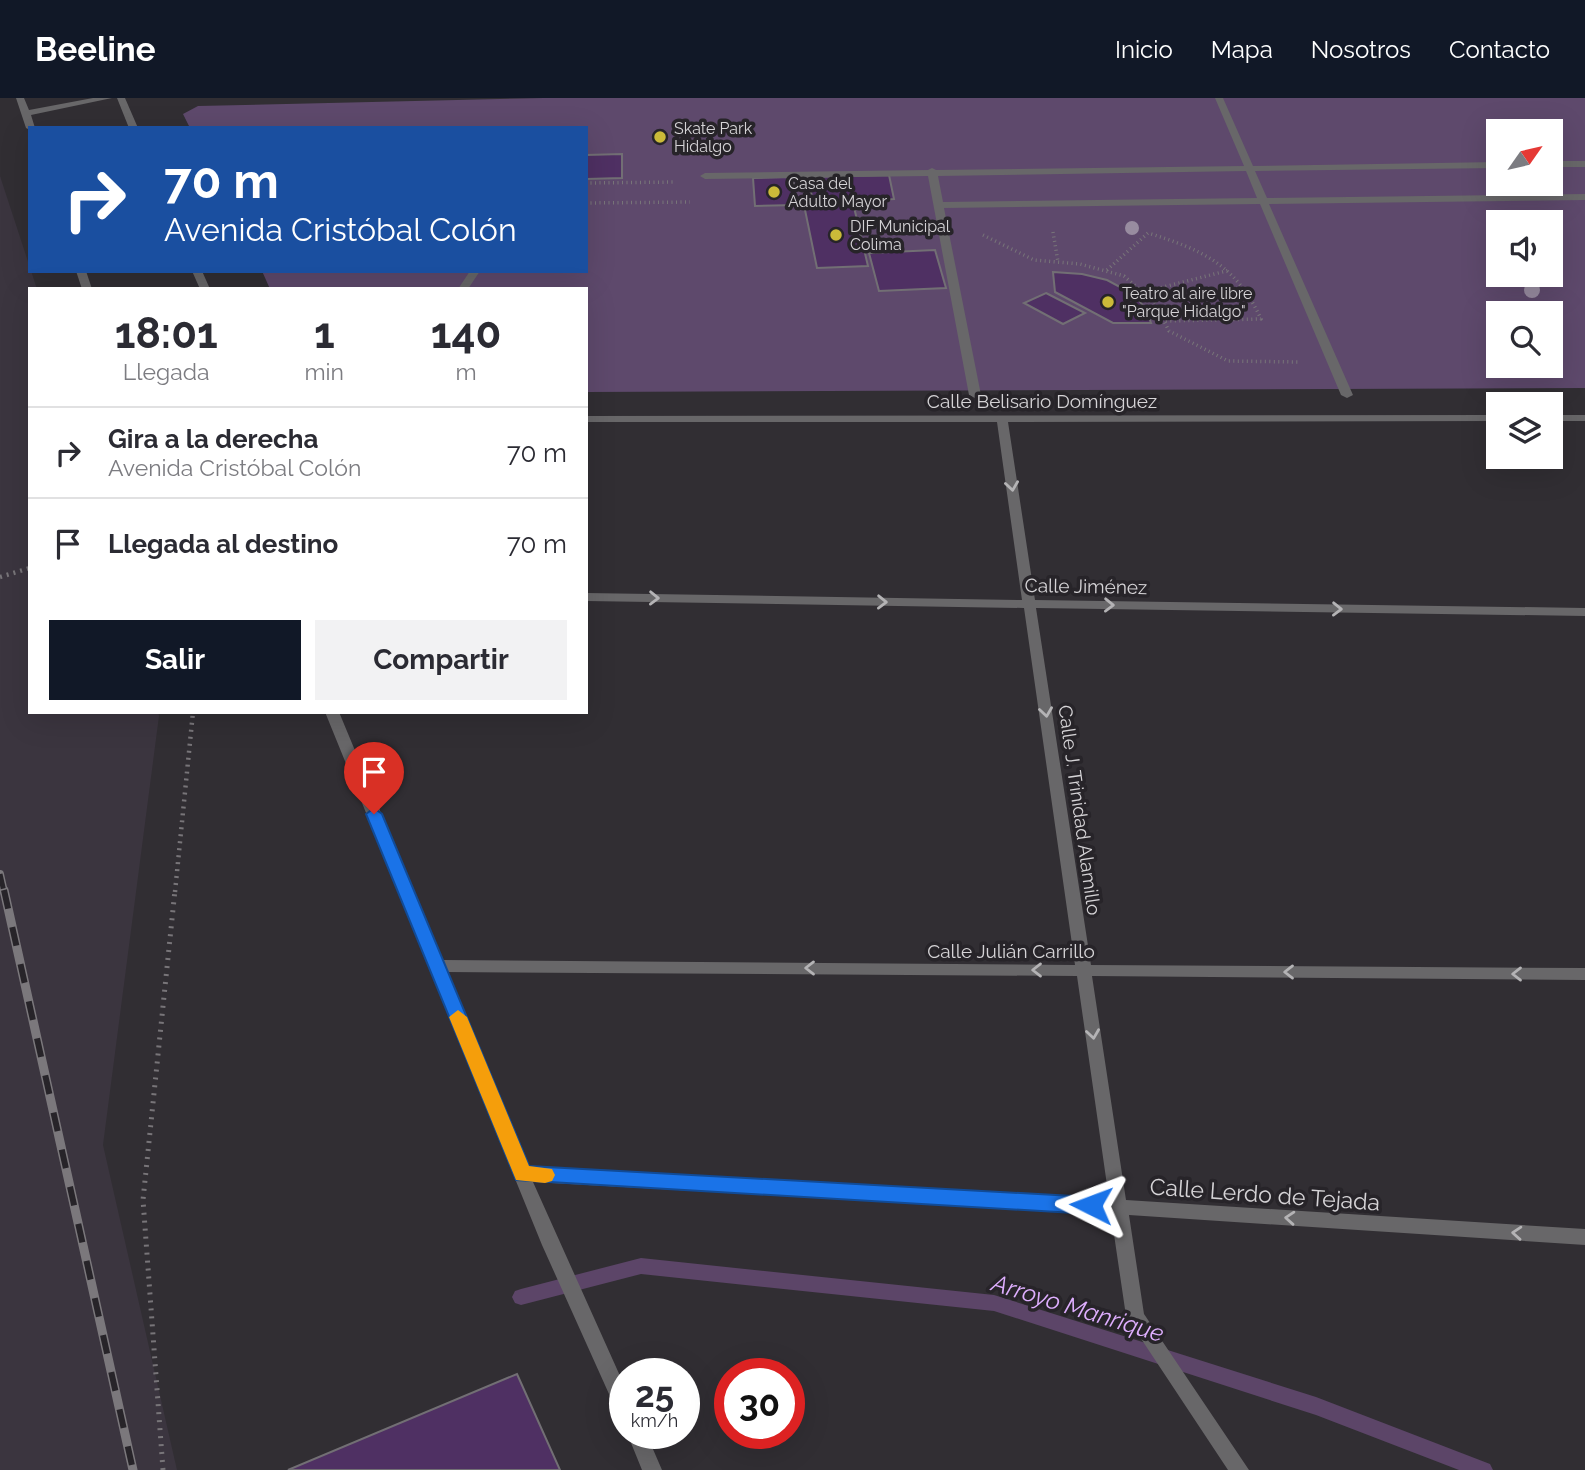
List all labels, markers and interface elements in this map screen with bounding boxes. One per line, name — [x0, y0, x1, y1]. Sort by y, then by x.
text: Beeline — [35, 30, 156, 69]
text: Inicio — [1115, 35, 1173, 64]
text: Mapa — [1211, 35, 1273, 64]
text: Nosotros — [1311, 35, 1411, 64]
text: Contacto — [1449, 35, 1550, 64]
place label: Skate Park Hidalgo — [674, 119, 753, 156]
north arrow — [1486, 119, 1563, 196]
map controls — [1486, 119, 1563, 469]
marker: Skate Park Hidalgo — [652, 129, 668, 145]
text: 70 m — [164, 152, 279, 209]
icon: right — [49, 154, 140, 245]
place label: Casa del Adulto Mayor — [788, 174, 888, 211]
marker: Casa del Adulto Mayor — [766, 184, 782, 200]
button: sound — [1486, 210, 1563, 287]
text: Avenida Cristóbal Colón — [164, 211, 517, 248]
place label: DIF Municipal Colima — [850, 217, 951, 254]
marker: DIF Municipal Colima — [828, 227, 844, 243]
place label: Teatro al aire libre "Parque Hidalgo" — [1122, 284, 1253, 321]
marker: Teatro al aire libre "Parque Hidalgo" — [1100, 294, 1116, 310]
button: search — [1486, 301, 1563, 378]
text: 18:01 — [115, 309, 218, 358]
text: 1 — [314, 309, 335, 358]
text: 140 — [431, 309, 501, 358]
text: Llegada — [123, 358, 210, 385]
text: min — [304, 358, 344, 385]
text: m — [455, 358, 477, 385]
street label: Calle Belisario Domínguez — [927, 390, 1157, 412]
button: layers — [1486, 392, 1563, 469]
text: Gira a la derecha — [108, 424, 318, 454]
icon: right — [49, 434, 87, 472]
text: 70 m — [507, 438, 567, 468]
text: Avenida Cristóbal Colón — [108, 454, 361, 481]
one-way arrow — [1005, 481, 1020, 492]
icon: arrive — [49, 525, 87, 563]
text: Llegada al destino — [108, 529, 338, 559]
text: 70 m — [507, 529, 567, 559]
street label: Calle Jiménez — [1025, 574, 1147, 598]
one-way arrow — [650, 590, 660, 606]
one-way arrow — [877, 594, 888, 609]
one-way arrow — [1105, 597, 1115, 613]
one-way arrow — [1332, 601, 1343, 616]
button: Salir — [49, 620, 301, 700]
button: Compartir — [315, 620, 567, 700]
street label: Calle J. Trinidad Alamillo — [1054, 704, 1106, 916]
one-way arrow — [1038, 706, 1053, 717]
pin — [344, 742, 404, 814]
icon: arrive — [355, 753, 393, 791]
street label: Calle Julián Carrillo — [927, 940, 1095, 962]
one-way arrow — [804, 960, 815, 976]
one-way arrow — [1032, 962, 1042, 978]
one-way arrow — [1284, 964, 1294, 980]
one-way arrow — [1511, 966, 1522, 982]
one-way arrow — [1085, 1028, 1100, 1039]
position arrow — [1054, 1168, 1128, 1242]
street label: Calle Lerdo de Tejada — [1149, 1172, 1381, 1216]
one-way arrow — [1284, 1211, 1295, 1226]
one-way arrow — [1511, 1226, 1522, 1241]
water label: Arroyo Manrique — [987, 1268, 1168, 1348]
speed limit sign: 30 — [714, 1358, 805, 1449]
text: 25 — [635, 1374, 674, 1415]
text: km/h — [631, 1410, 678, 1431]

